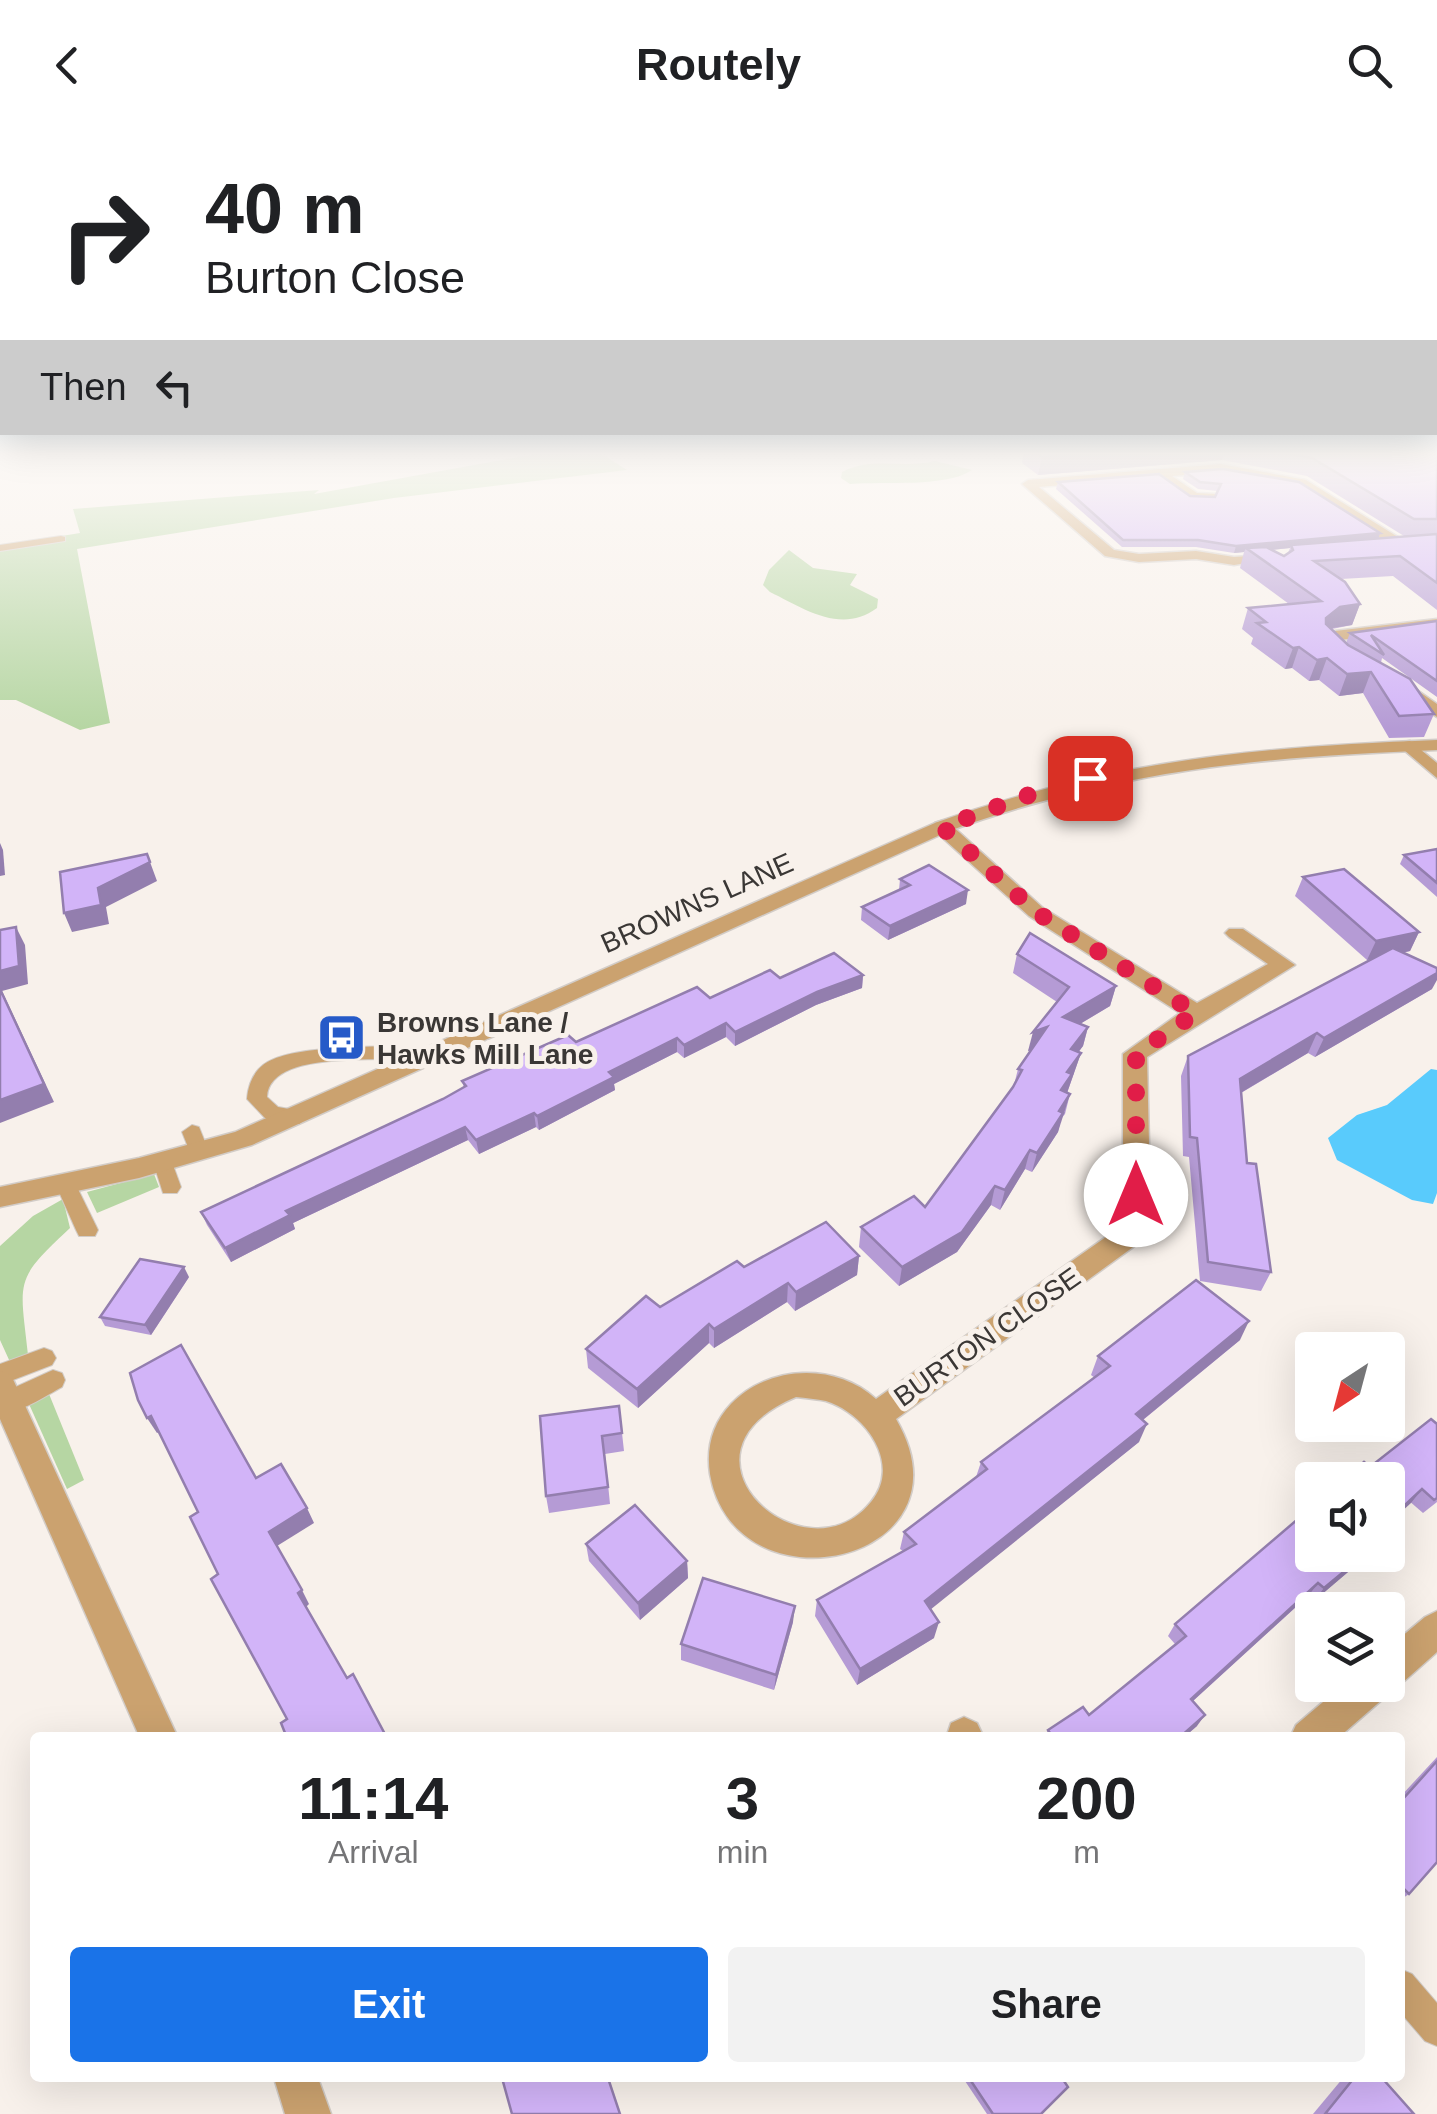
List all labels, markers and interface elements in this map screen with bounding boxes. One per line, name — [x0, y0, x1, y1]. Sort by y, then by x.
icon: back — [40, 38, 95, 93]
icon: search — [1342, 38, 1397, 93]
text: Routely — [636, 39, 801, 90]
icon: right — [40, 170, 170, 300]
text: 40 m — [205, 170, 365, 248]
text: Burton Close — [205, 252, 465, 303]
icon: left — [147, 360, 202, 415]
text: Then — [40, 366, 127, 408]
pin — [1048, 736, 1133, 821]
icon: arrive — [1063, 751, 1118, 806]
street label: BROWNS LANE — [596, 847, 798, 959]
place label: Browns Lane / Hawks Mill Lane — [377, 1007, 593, 1070]
bus stop icon: Browns Lane / Hawks Mill Lane — [316, 1012, 368, 1064]
position arrow — [1084, 1143, 1188, 1247]
street label: BURTON CLOSE — [888, 1261, 1086, 1413]
north arrow — [1295, 1332, 1405, 1442]
map controls — [1295, 1332, 1405, 1702]
button: sound — [1295, 1462, 1405, 1572]
button: layers — [1295, 1592, 1405, 1702]
text: 11:14 — [298, 1765, 448, 1832]
text: 3 — [726, 1765, 759, 1832]
text: 200 — [1037, 1765, 1137, 1832]
text: Arrival — [328, 1834, 419, 1870]
text: min — [717, 1834, 768, 1870]
text: m — [1073, 1834, 1100, 1870]
button: Exit — [70, 1947, 708, 2062]
button: Share — [728, 1947, 1365, 2062]

